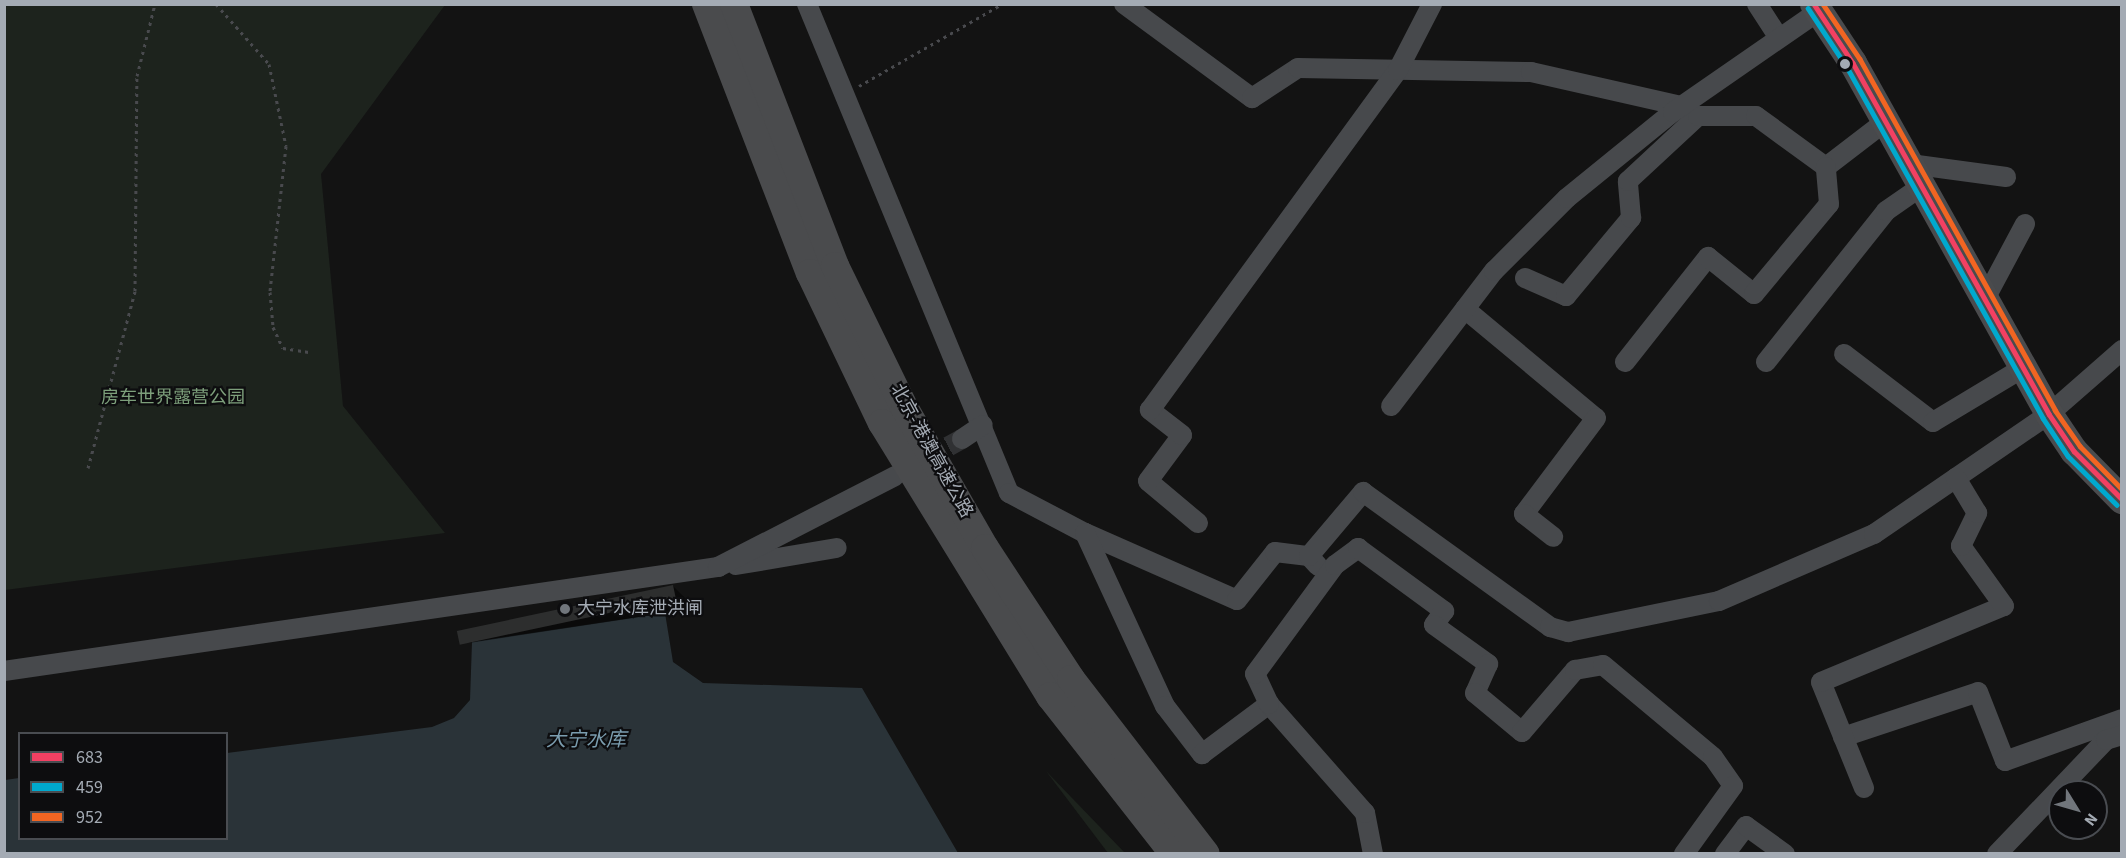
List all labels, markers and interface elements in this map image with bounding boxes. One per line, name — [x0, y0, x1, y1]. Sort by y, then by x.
unlabelled marker — [1839, 58, 1851, 70]
street label: 北京-港澳高速公路 — [885, 380, 977, 522]
park label: 房车世界露营公园 — [101, 387, 245, 409]
place label: 大宁水库泄洪闸 — [577, 598, 703, 620]
marker: 大宁水库泄洪闸 — [558, 602, 572, 616]
water label: 大宁水库 — [546, 728, 626, 752]
legend — [18, 732, 228, 840]
text: 683 — [76, 745, 103, 770]
text: 459 — [76, 775, 103, 800]
north arrow — [2048, 780, 2108, 840]
text: 952 — [76, 805, 103, 830]
text: N — [2079, 809, 2103, 830]

